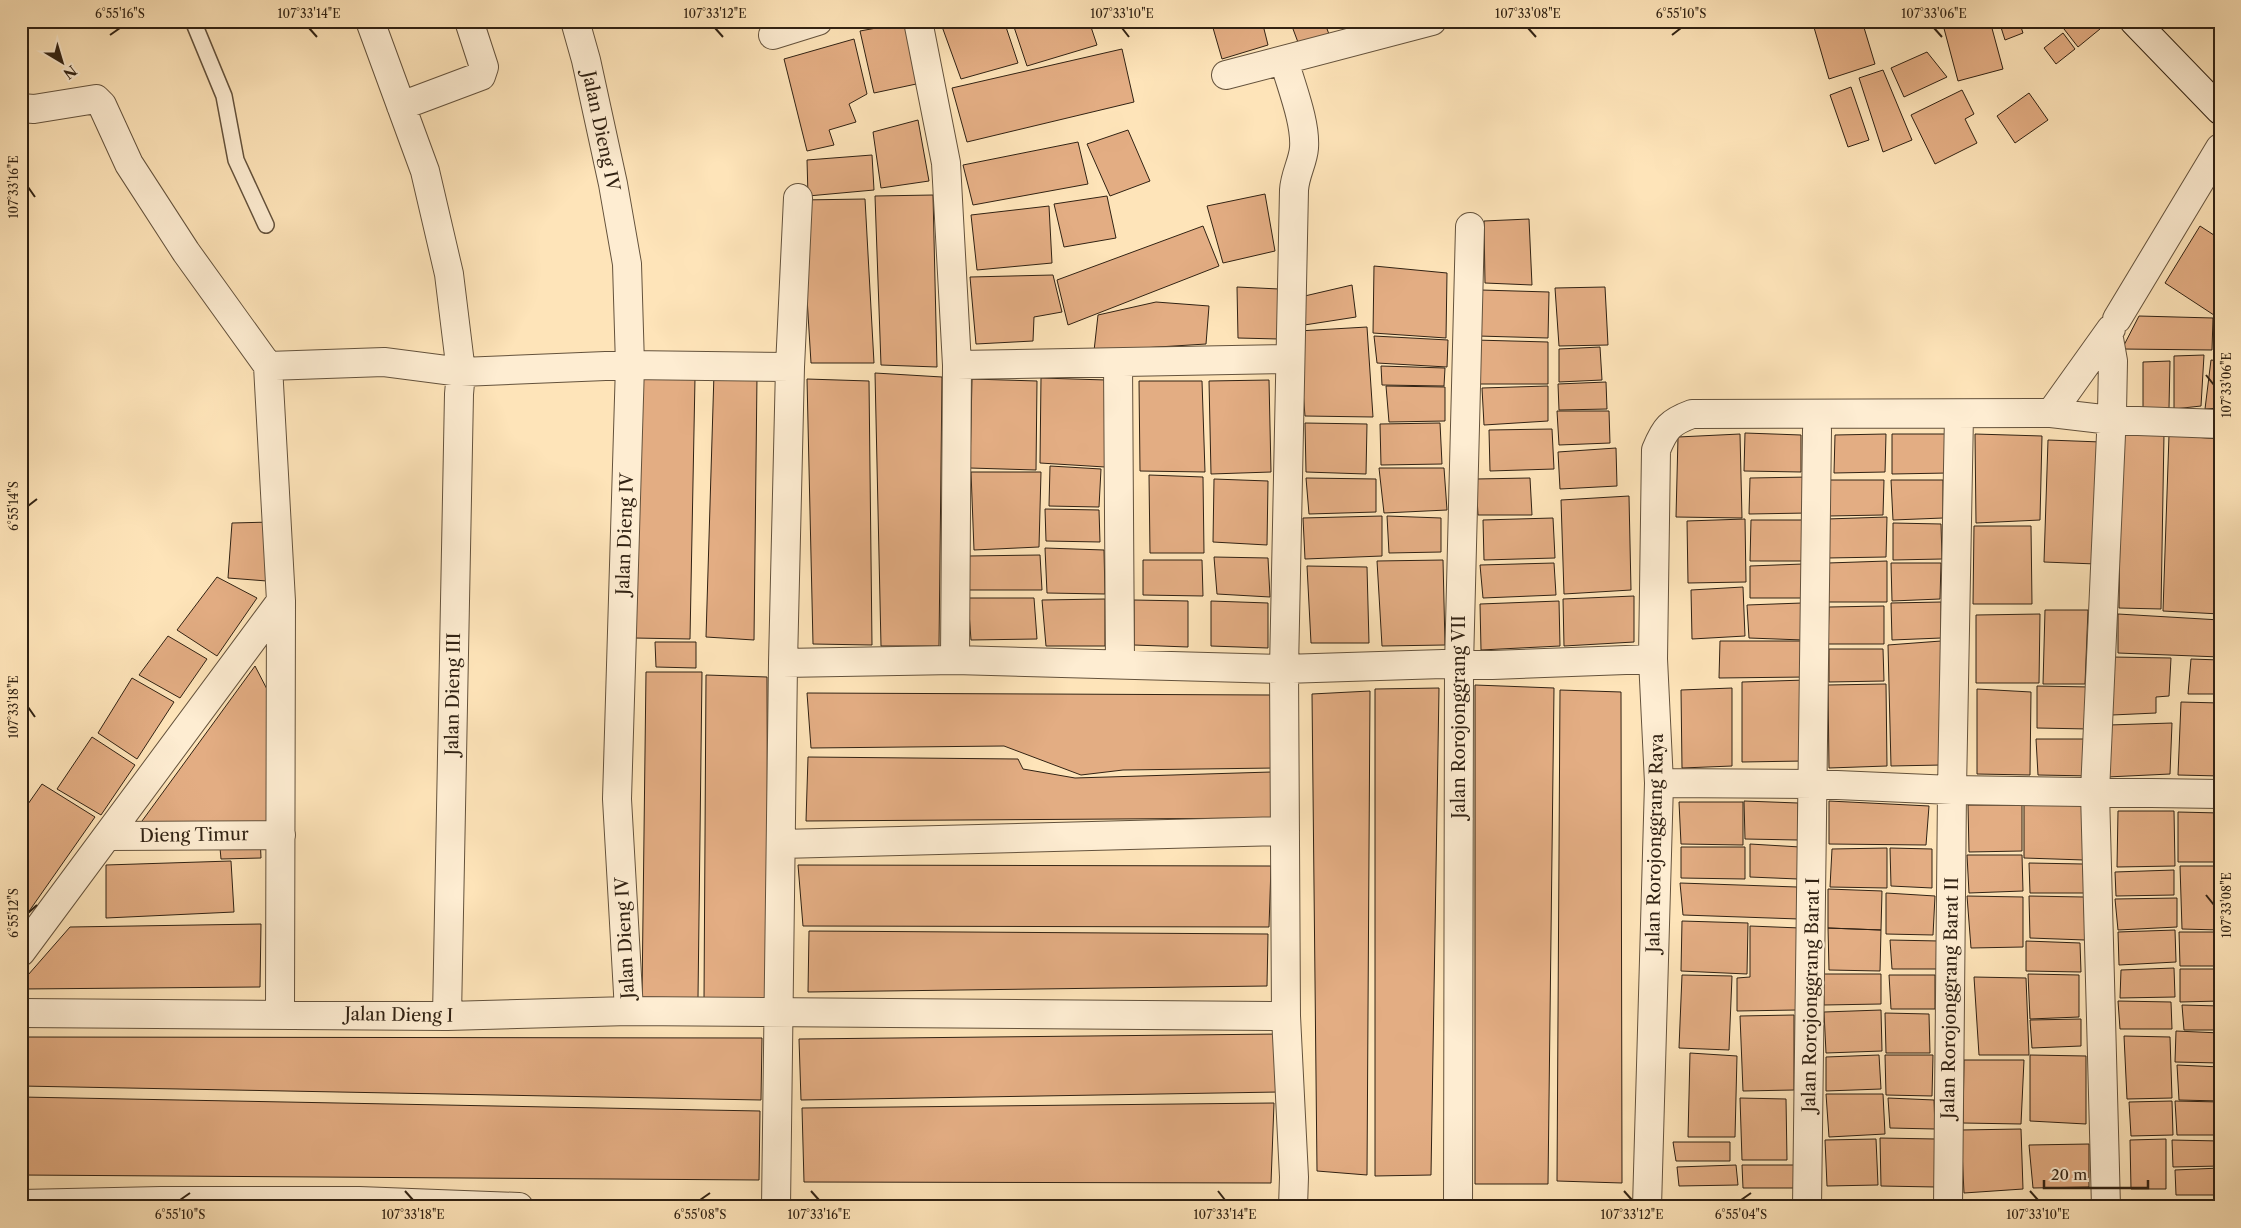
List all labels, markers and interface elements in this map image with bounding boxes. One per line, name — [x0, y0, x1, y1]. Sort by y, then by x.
text: 6°55'16"S — [95, 6, 145, 21]
text: 107°33'14"E — [278, 6, 340, 21]
text: 107°33'12"E — [684, 6, 747, 21]
text: 107°33'10"E — [1090, 6, 1154, 21]
text: 107°33'08"E — [1495, 6, 1561, 21]
text: 6°55'10"S — [1656, 6, 1706, 21]
text: 107°33'06"E — [1901, 6, 1967, 21]
north arrow — [38, 38, 88, 88]
text: N — [60, 61, 80, 83]
street label: Jalan Dieng IV — [577, 66, 625, 194]
text: 107°33'16"E — [6, 156, 21, 218]
text: 107°33'06"E — [2219, 352, 2234, 418]
street label: Jalan Dieng IV — [612, 472, 638, 598]
text: 6°55'14"S — [6, 481, 21, 531]
street label: Jalan Rorojonggrang VII — [1448, 615, 1470, 822]
street label: Jalan Dieng III — [441, 633, 465, 758]
text: 107°33'18"E — [6, 675, 21, 739]
street label: Jalan Rorojonggrang Raya — [1642, 733, 1668, 956]
street label: Dieng Timur — [139, 823, 249, 847]
text: 107°33'08"E — [2219, 872, 2234, 938]
street label: Jalan Dieng IV — [611, 875, 639, 1002]
street label: Jalan Rorojonggrang Barat I — [1798, 877, 1824, 1116]
street label: Jalan Rorojonggrang Barat II — [1937, 877, 1963, 1122]
text: 6°55'12"S — [6, 888, 21, 938]
street label: Jalan Dieng I — [341, 1003, 454, 1027]
scale bar — [2044, 1158, 2147, 1190]
text: 20 m — [2051, 1165, 2087, 1184]
text: 6°55'10"S — [155, 1207, 205, 1222]
text: 107°33'18"E — [381, 1207, 445, 1222]
text: 6°55'08"S — [674, 1207, 726, 1222]
text: 107°33'16"E — [788, 1207, 850, 1222]
text: 107°33'14"E — [1194, 1207, 1256, 1222]
text: 107°33'12"E — [1601, 1207, 1664, 1222]
text: 6°55'04"S — [1715, 1207, 1767, 1222]
text: 107°33'10"E — [2006, 1207, 2070, 1222]

